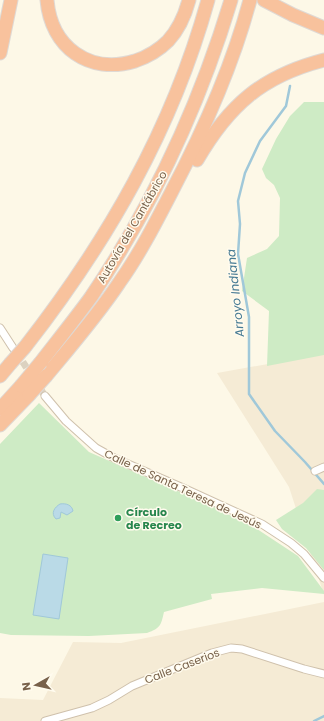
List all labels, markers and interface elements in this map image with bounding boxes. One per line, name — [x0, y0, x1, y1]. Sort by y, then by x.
street label: Autovía del Cantábrico — [93, 168, 171, 286]
water label: Arroyo Indiana — [222, 248, 248, 339]
street label: Calle de Santa Teresa de Jesús — [102, 445, 264, 533]
place label: Círculo de Recreo — [126, 504, 182, 533]
marker: Círculo de Recreo — [113, 513, 123, 523]
street label: Calle Caserios — [142, 644, 222, 688]
north arrow — [16, 665, 56, 705]
text: N — [18, 681, 35, 692]

